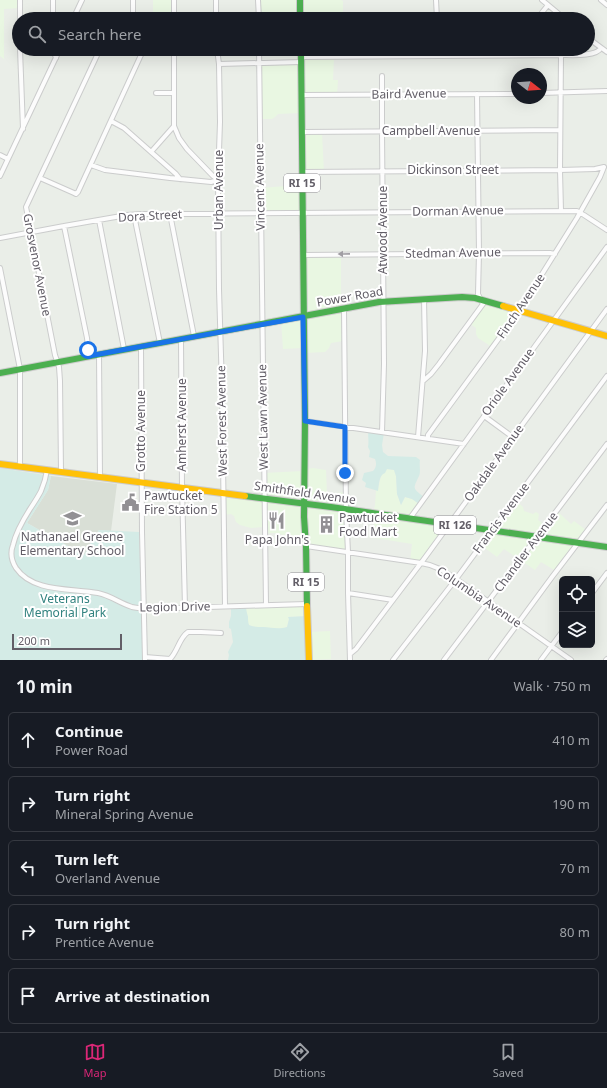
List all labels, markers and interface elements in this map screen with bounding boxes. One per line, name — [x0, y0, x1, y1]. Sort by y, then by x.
search box — [12, 12, 595, 56]
icon: search — [26, 23, 48, 45]
text: Search here — [58, 24, 141, 44]
north arrow — [511, 68, 547, 104]
street label: Baird Avenue — [371, 84, 447, 103]
street label: Campbell Avenue — [382, 122, 480, 139]
street label: Vincent Avenue — [250, 143, 269, 231]
street label: Urban Avenue — [210, 150, 227, 230]
street label: Dickinson Street — [407, 161, 499, 178]
road number: RI 15 — [284, 174, 320, 192]
street label: Atwood Avenue — [374, 185, 391, 274]
street label: Dorman Avenue — [412, 201, 504, 220]
street label: Dora Street — [118, 205, 183, 226]
street label: Grosvenor Avenue — [19, 212, 56, 318]
street label: Stedman Avenue — [405, 243, 501, 262]
one-way arrow — [337, 251, 350, 257]
street label: Finch Avenue — [493, 270, 549, 342]
street label: Power Road — [315, 282, 385, 311]
route start — [79, 341, 97, 359]
street label: Oriole Avenue — [477, 344, 538, 419]
street label: West Lawn Avenue — [253, 364, 272, 470]
street label: West Forest Avenue — [212, 365, 231, 477]
street label: Amherst Avenue — [173, 378, 190, 472]
street label: Grotto Avenue — [132, 390, 149, 472]
street label: Oakdale Avenue — [460, 420, 528, 505]
route end — [336, 464, 354, 482]
street label: Smithfield Avenue — [253, 477, 357, 508]
street label: Francis Avenue — [468, 478, 533, 557]
place label: Pawtucket Fire Station 5 — [144, 487, 218, 518]
public building icon: Pawtucket Fire Station 5 — [121, 493, 141, 513]
school or university icon: Nathanael Greene Elementary School — [62, 508, 82, 528]
street label: Chandler Avenue — [490, 508, 562, 595]
place label: Pawtucket Food Mart — [339, 509, 398, 540]
restaurant icon: Papa John's — [267, 511, 287, 531]
building icon: Pawtucket Food Mart — [316, 515, 336, 535]
road number: RI 126 — [434, 516, 476, 534]
place label: Nathanael Greene Elementary School — [20, 528, 124, 559]
place label: Papa John's — [245, 531, 310, 548]
street label: Columbia Avenue — [433, 562, 525, 631]
road number: RI 15 — [288, 573, 324, 591]
map controls — [559, 576, 595, 648]
button: locate — [559, 576, 595, 612]
park label: Veterans Memorial Park — [24, 590, 107, 621]
street label: Legion Drive — [139, 597, 211, 616]
button: layers — [559, 612, 595, 648]
scale bar — [12, 632, 122, 651]
text: 200 m — [18, 633, 50, 648]
text: 10 min — [16, 675, 73, 698]
text: Walk · 750 m — [513, 677, 591, 695]
text: Continue — [55, 721, 123, 741]
icon: ahead — [17, 729, 39, 751]
text: 410 m — [552, 731, 590, 749]
text: Power Road — [55, 741, 128, 759]
text: Turn right — [55, 785, 130, 805]
icon: right — [17, 793, 39, 815]
text: 190 m — [552, 795, 590, 813]
text: Mineral Spring Avenue — [55, 805, 194, 823]
text: Turn left — [55, 849, 119, 869]
icon: left — [17, 857, 39, 879]
text: 70 m — [560, 859, 590, 877]
text: Overland Avenue — [55, 869, 160, 887]
text: Turn right — [55, 913, 130, 933]
icon: right — [17, 921, 39, 943]
text: 80 m — [560, 923, 590, 941]
text: Prentice Avenue — [55, 933, 154, 951]
icon: arrive — [17, 985, 39, 1007]
text: Arrive at destination — [55, 986, 210, 1006]
tab: Map — [84, 1041, 106, 1080]
tab: Directions — [273, 1041, 326, 1080]
tab: Saved — [493, 1041, 523, 1080]

